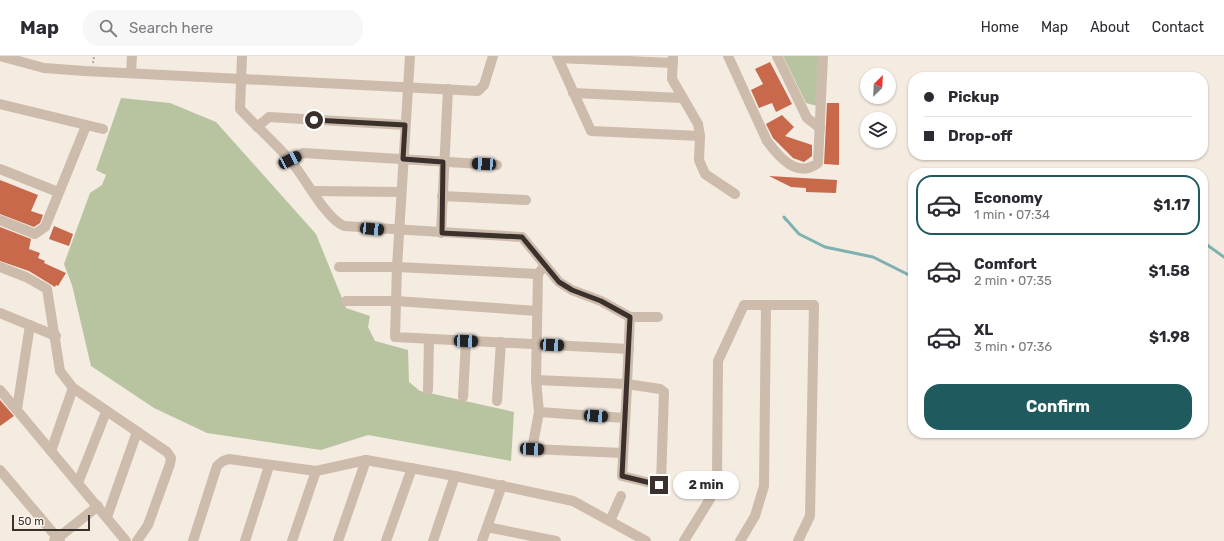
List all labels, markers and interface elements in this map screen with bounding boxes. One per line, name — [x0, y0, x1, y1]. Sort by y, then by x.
search box — [83, 10, 363, 46]
text: Map — [20, 16, 59, 39]
icon: search — [97, 17, 119, 39]
text: Search here — [129, 19, 213, 37]
text: Home — [981, 19, 1019, 36]
text: Map — [1041, 19, 1068, 36]
text: About — [1090, 19, 1130, 36]
text: Contact — [1152, 19, 1204, 36]
north arrow — [860, 68, 896, 104]
map controls — [860, 68, 896, 148]
text: Pickup — [948, 88, 999, 106]
route start — [305, 111, 323, 129]
button: layers — [860, 112, 896, 148]
text: Drop-off — [948, 127, 1012, 145]
car — [277, 149, 303, 171]
car — [472, 157, 496, 171]
icon: car — [926, 187, 962, 223]
text: Economy — [974, 189, 1043, 207]
text: $1.17 — [1153, 196, 1190, 214]
text: 1 min · 07:34 — [974, 207, 1050, 222]
car — [360, 222, 384, 236]
icon: car — [926, 253, 962, 289]
text: Comfort — [974, 255, 1037, 273]
text: $1.58 — [1148, 262, 1190, 280]
text: 2 min · 07:35 — [974, 273, 1052, 288]
icon: car — [926, 319, 962, 355]
text: XL — [974, 321, 993, 339]
text: $1.98 — [1149, 328, 1190, 346]
car — [454, 335, 478, 347]
car — [540, 338, 564, 352]
text: 3 min · 07:36 — [974, 339, 1052, 354]
button: Confirm — [924, 384, 1192, 430]
car — [584, 409, 608, 423]
car — [520, 443, 544, 455]
callout: 2 min — [673, 471, 739, 499]
route end — [650, 476, 668, 494]
text: 2 min — [688, 477, 724, 492]
scale bar — [12, 513, 90, 532]
text: 50 m — [18, 515, 44, 528]

